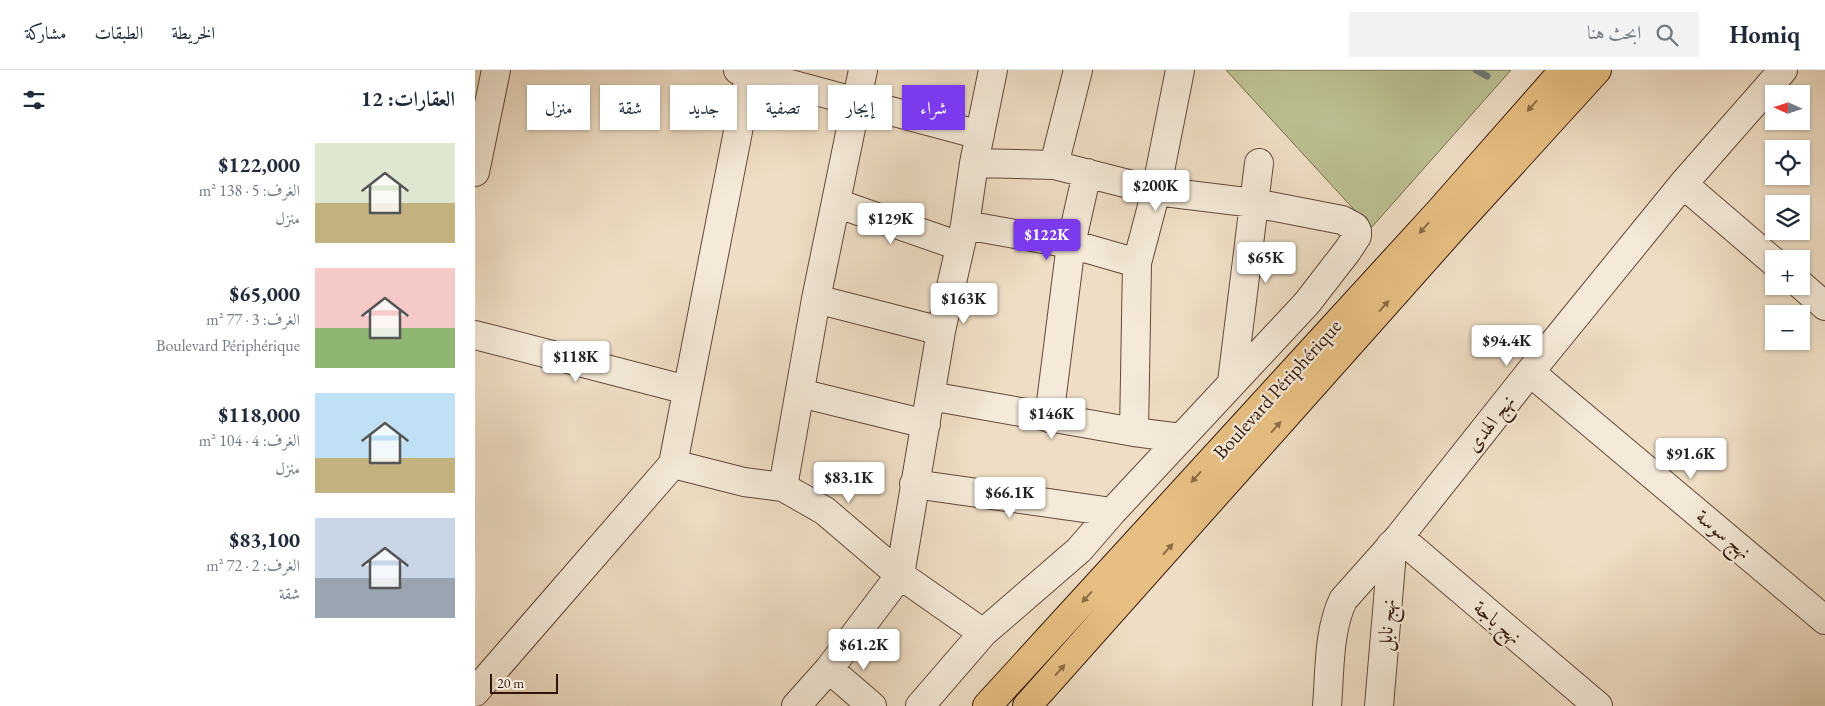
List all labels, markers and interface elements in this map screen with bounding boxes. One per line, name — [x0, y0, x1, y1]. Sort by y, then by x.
search box — [1349, 12, 1699, 57]
text: Homiq — [1729, 19, 1800, 50]
text: ابحث هنا — [1587, 20, 1641, 45]
text: مشاركة — [25, 21, 66, 44]
text: الطبقات — [94, 21, 143, 44]
text: الخريطة — [171, 21, 215, 44]
icon: search — [1653, 21, 1681, 49]
text: العقارات: 12 — [361, 85, 455, 112]
chip: منزل — [527, 85, 590, 130]
chip: شقة — [600, 85, 660, 130]
chip: جديد — [670, 85, 737, 130]
chip: تصفية — [747, 85, 818, 130]
chip: إيجار — [828, 85, 892, 130]
chip: شراء — [902, 85, 965, 130]
north arrow — [1765, 85, 1810, 130]
map controls — [1765, 85, 1810, 350]
icon: filters — [20, 86, 48, 114]
one-way arrow — [1526, 100, 1538, 112]
button: locate — [1765, 140, 1810, 185]
text: $122,000 — [218, 151, 300, 178]
icon: home — [355, 163, 415, 223]
pin: $200K — [1121, 170, 1191, 212]
text: $200K — [1134, 175, 1178, 196]
text: الغرف: 5 · 138 m² — [199, 180, 300, 201]
button: layers — [1765, 195, 1810, 240]
pin: $129K — [856, 202, 926, 245]
text: منزل — [275, 208, 300, 229]
text: $129K — [869, 208, 913, 229]
pin: $122K — [1012, 218, 1082, 261]
one-way arrow — [1418, 221, 1430, 233]
text: $122K — [1025, 224, 1069, 245]
pin: $65K — [1236, 242, 1296, 284]
text: $65K — [1248, 247, 1284, 268]
button: + — [1765, 250, 1810, 295]
text: $65,000 — [230, 280, 300, 307]
pin: $163K — [929, 282, 999, 325]
icon: home — [355, 288, 415, 348]
text: $163K — [942, 288, 986, 309]
one-way arrow — [1378, 300, 1390, 312]
button: − — [1765, 305, 1810, 350]
text: الغرف: 3 · 77 m² — [206, 309, 300, 330]
street label: Boulevard Périphérique — [1207, 313, 1347, 465]
pin: $94.4K — [1466, 324, 1548, 367]
text: $94.4K — [1483, 330, 1531, 351]
text: Boulevard Périphérique — [156, 335, 300, 356]
pin: $118K — [541, 340, 611, 383]
text: $118K — [554, 346, 598, 367]
street label: نهج الهدى — [1460, 389, 1524, 460]
pin: $146K — [1017, 398, 1087, 440]
text: $118,000 — [218, 401, 300, 428]
text: $146K — [1030, 403, 1074, 424]
icon: home — [355, 413, 415, 473]
one-way arrow — [1270, 422, 1282, 434]
text: الغرف: 4 · 104 m² — [199, 430, 300, 451]
pin: $91.6K — [1650, 438, 1732, 480]
text: $91.6K — [1667, 443, 1715, 464]
text: منزل — [275, 458, 300, 479]
pin: $83.1K — [808, 462, 890, 504]
text: $83.1K — [825, 467, 873, 488]
one-way arrow — [1190, 470, 1202, 482]
pin: $66.1K — [969, 476, 1051, 519]
text: $66.1K — [986, 482, 1034, 503]
street label: نهج سوسة — [1688, 503, 1757, 569]
text: $83,100 — [230, 526, 300, 553]
icon: home — [355, 538, 415, 598]
one-way arrow — [1162, 543, 1174, 555]
text: الغرف: 2 · 72 m² — [206, 555, 300, 576]
text: شقة — [279, 583, 300, 604]
one-way arrow — [1081, 590, 1092, 603]
street label: نهج باجة — [1465, 594, 1528, 654]
street label: نهج نابل — [1371, 598, 1406, 653]
pin: $61.2K — [823, 628, 905, 671]
text: $61.2K — [840, 634, 888, 655]
one-way arrow — [1054, 664, 1066, 676]
scale bar — [490, 671, 557, 694]
text: 20 m — [497, 674, 524, 692]

